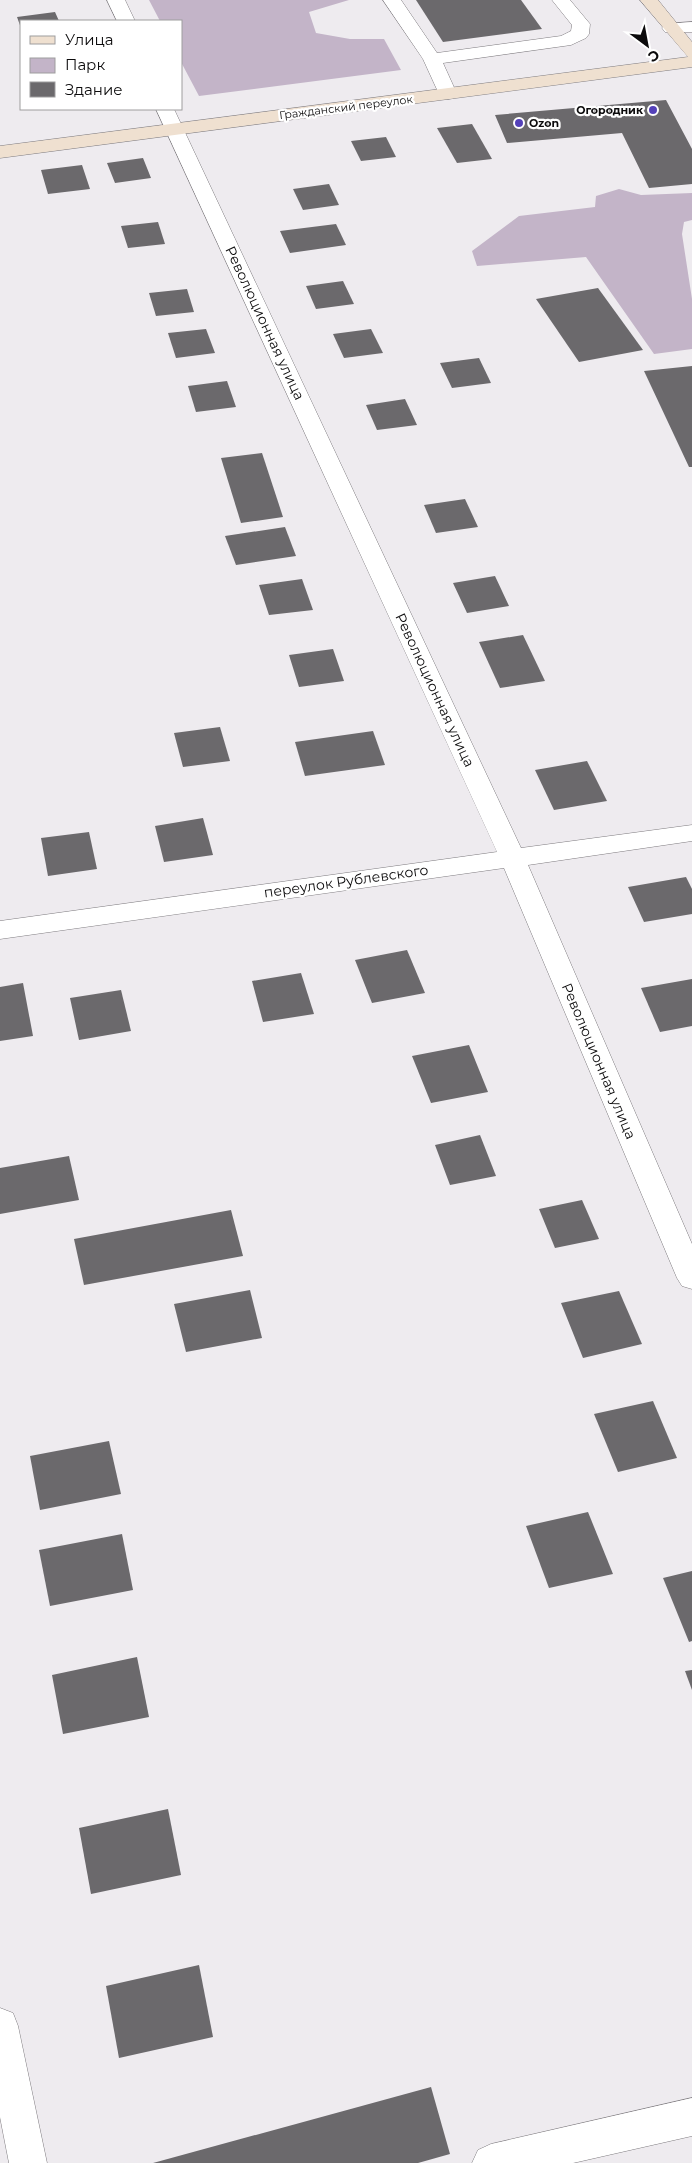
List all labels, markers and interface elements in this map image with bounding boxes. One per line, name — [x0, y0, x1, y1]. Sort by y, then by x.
legend — [20, 20, 182, 110]
north arrow — [622, 20, 672, 70]
text: Улица — [65, 30, 113, 49]
text: С — [645, 46, 663, 66]
text: Парк — [65, 55, 105, 74]
text: Здание — [65, 80, 123, 99]
street label: Гражданский переулок — [279, 92, 414, 122]
place label: Огородник — [576, 103, 644, 117]
marker: Огородник — [647, 104, 659, 116]
place label: Ozon — [529, 116, 559, 130]
marker: Ozon — [513, 117, 525, 129]
street label: Революционная улица — [221, 243, 309, 403]
street label: Революционная улица — [391, 610, 479, 770]
street label: переулок Рублевского — [263, 861, 429, 901]
street label: Революционная улица — [558, 980, 640, 1142]

